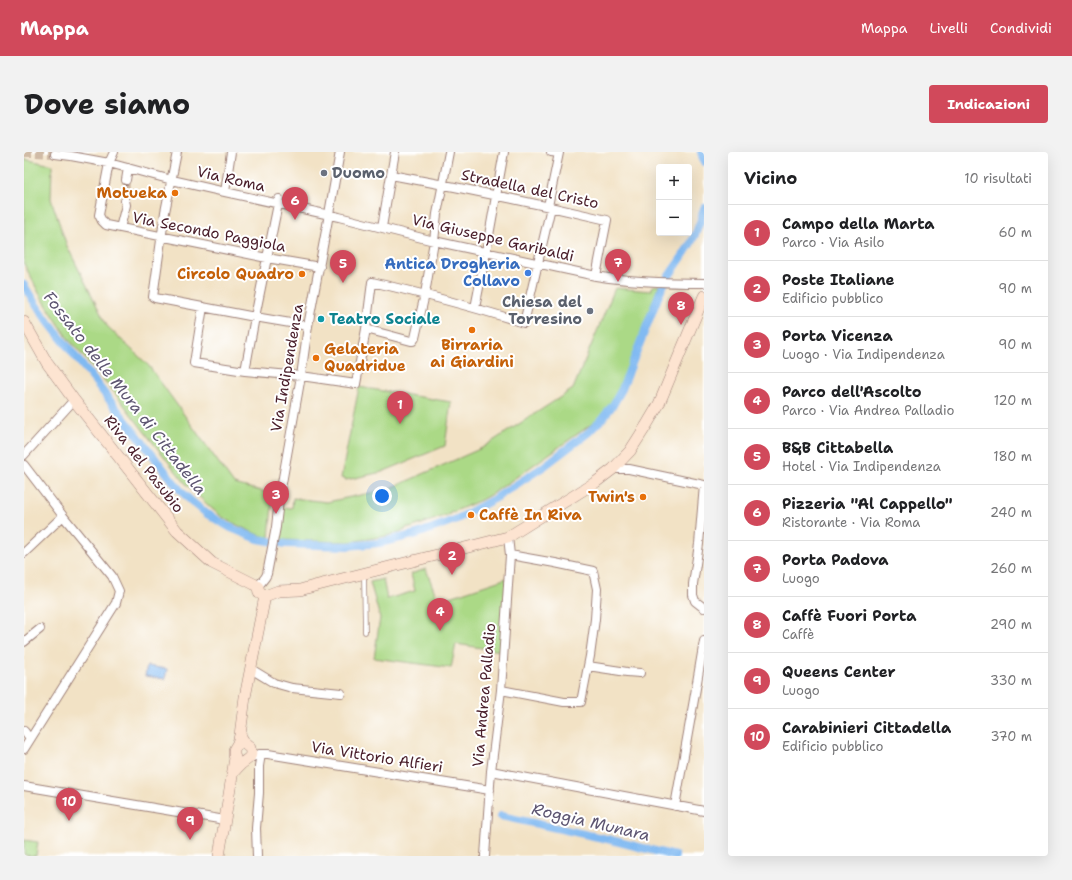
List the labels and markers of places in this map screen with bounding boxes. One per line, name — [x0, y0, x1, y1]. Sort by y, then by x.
place label: Duomo — [332, 163, 385, 183]
marker: Duomo — [319, 168, 329, 178]
place label: Motueka — [97, 183, 168, 203]
pin: 6 — [282, 187, 308, 220]
marker: Motueka — [170, 188, 180, 198]
pin: 7 — [605, 249, 631, 282]
pin: 5 — [330, 250, 356, 283]
place label: Antica Drogheria Collavo — [384, 254, 521, 291]
place label: Circolo Quadro — [177, 264, 294, 284]
marker: Antica Drogheria Collavo — [523, 268, 533, 278]
marker: Circolo Quadro — [297, 269, 307, 279]
place label: Chiesa del Torresino — [502, 292, 582, 329]
pin: 8 — [668, 292, 694, 325]
marker: Chiesa del Torresino — [585, 306, 595, 316]
place label: Teatro Sociale — [329, 309, 441, 329]
marker: Teatro Sociale — [316, 314, 326, 324]
marker: Birraria ai Giardini — [467, 325, 477, 335]
place label: Birraria ai Giardini — [430, 335, 514, 372]
place label: Gelateria Quadridue — [324, 339, 406, 376]
marker: Gelateria Quadridue — [311, 353, 321, 363]
pin: 1 — [387, 391, 413, 424]
pin: 3 — [263, 481, 289, 514]
place label: Twin's — [588, 487, 635, 507]
marker: Twin's — [638, 492, 648, 502]
place label: Caffè In Riva — [479, 505, 583, 525]
marker: Caffè In Riva — [466, 510, 476, 520]
pin: 2 — [439, 542, 465, 575]
pin: 4 — [427, 598, 453, 631]
pin: 10 — [56, 788, 82, 821]
pin: 9 — [177, 807, 203, 840]

